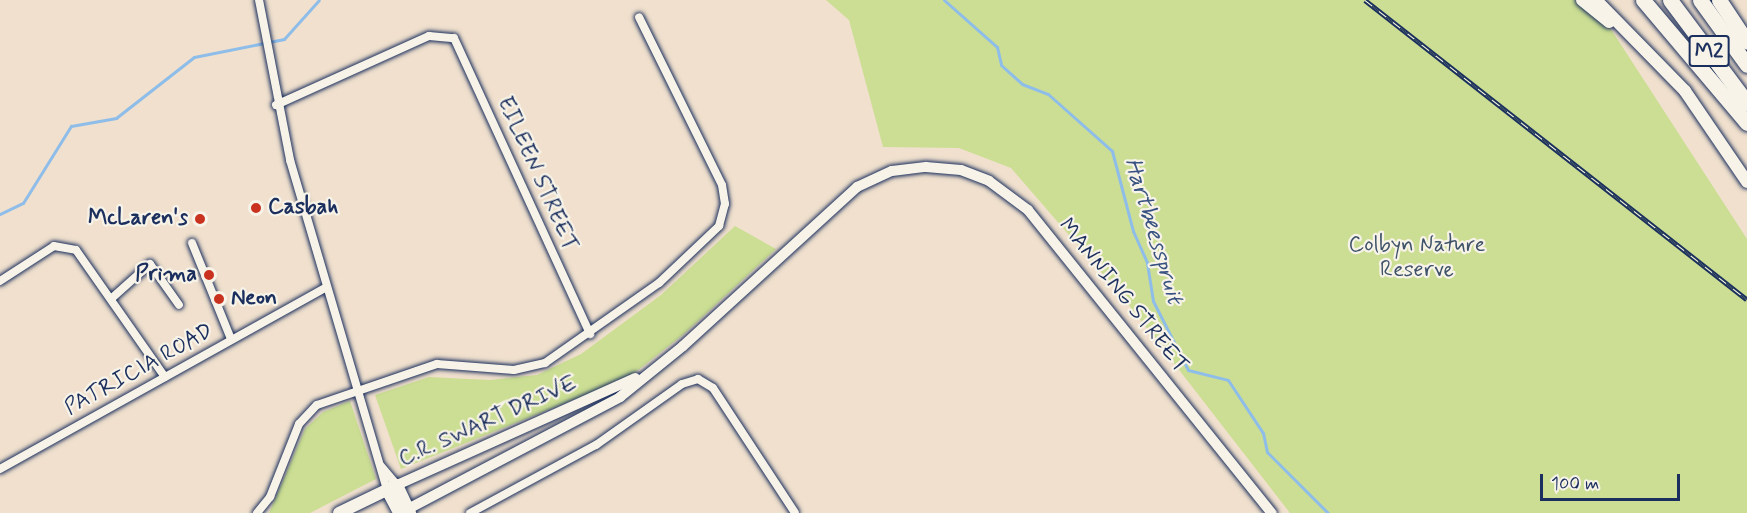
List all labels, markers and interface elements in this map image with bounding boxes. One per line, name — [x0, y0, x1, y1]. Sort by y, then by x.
road number: M2 — [1688, 33, 1730, 69]
street label: EILEEN STREET — [491, 92, 583, 256]
water label: Hartbeesspruit — [1117, 154, 1189, 308]
place label: Casbah — [268, 195, 338, 221]
marker: Casbah — [249, 201, 263, 215]
place label: McLaren's — [88, 206, 188, 232]
marker: McLaren's — [193, 212, 207, 226]
street label: MANNING STREET — [1052, 212, 1194, 380]
park label: Colbyn Nature Reserve — [1348, 232, 1486, 284]
place label: Prima — [135, 262, 197, 288]
marker: Prima — [202, 268, 216, 282]
place label: Neon — [231, 286, 277, 312]
marker: Neon — [212, 292, 226, 306]
street label: PATRICIA ROAD — [60, 318, 218, 422]
street label: C.R. SWART DRIVE — [395, 371, 581, 473]
scale bar — [1543, 462, 1682, 500]
text: 100 m — [1551, 472, 1599, 496]

